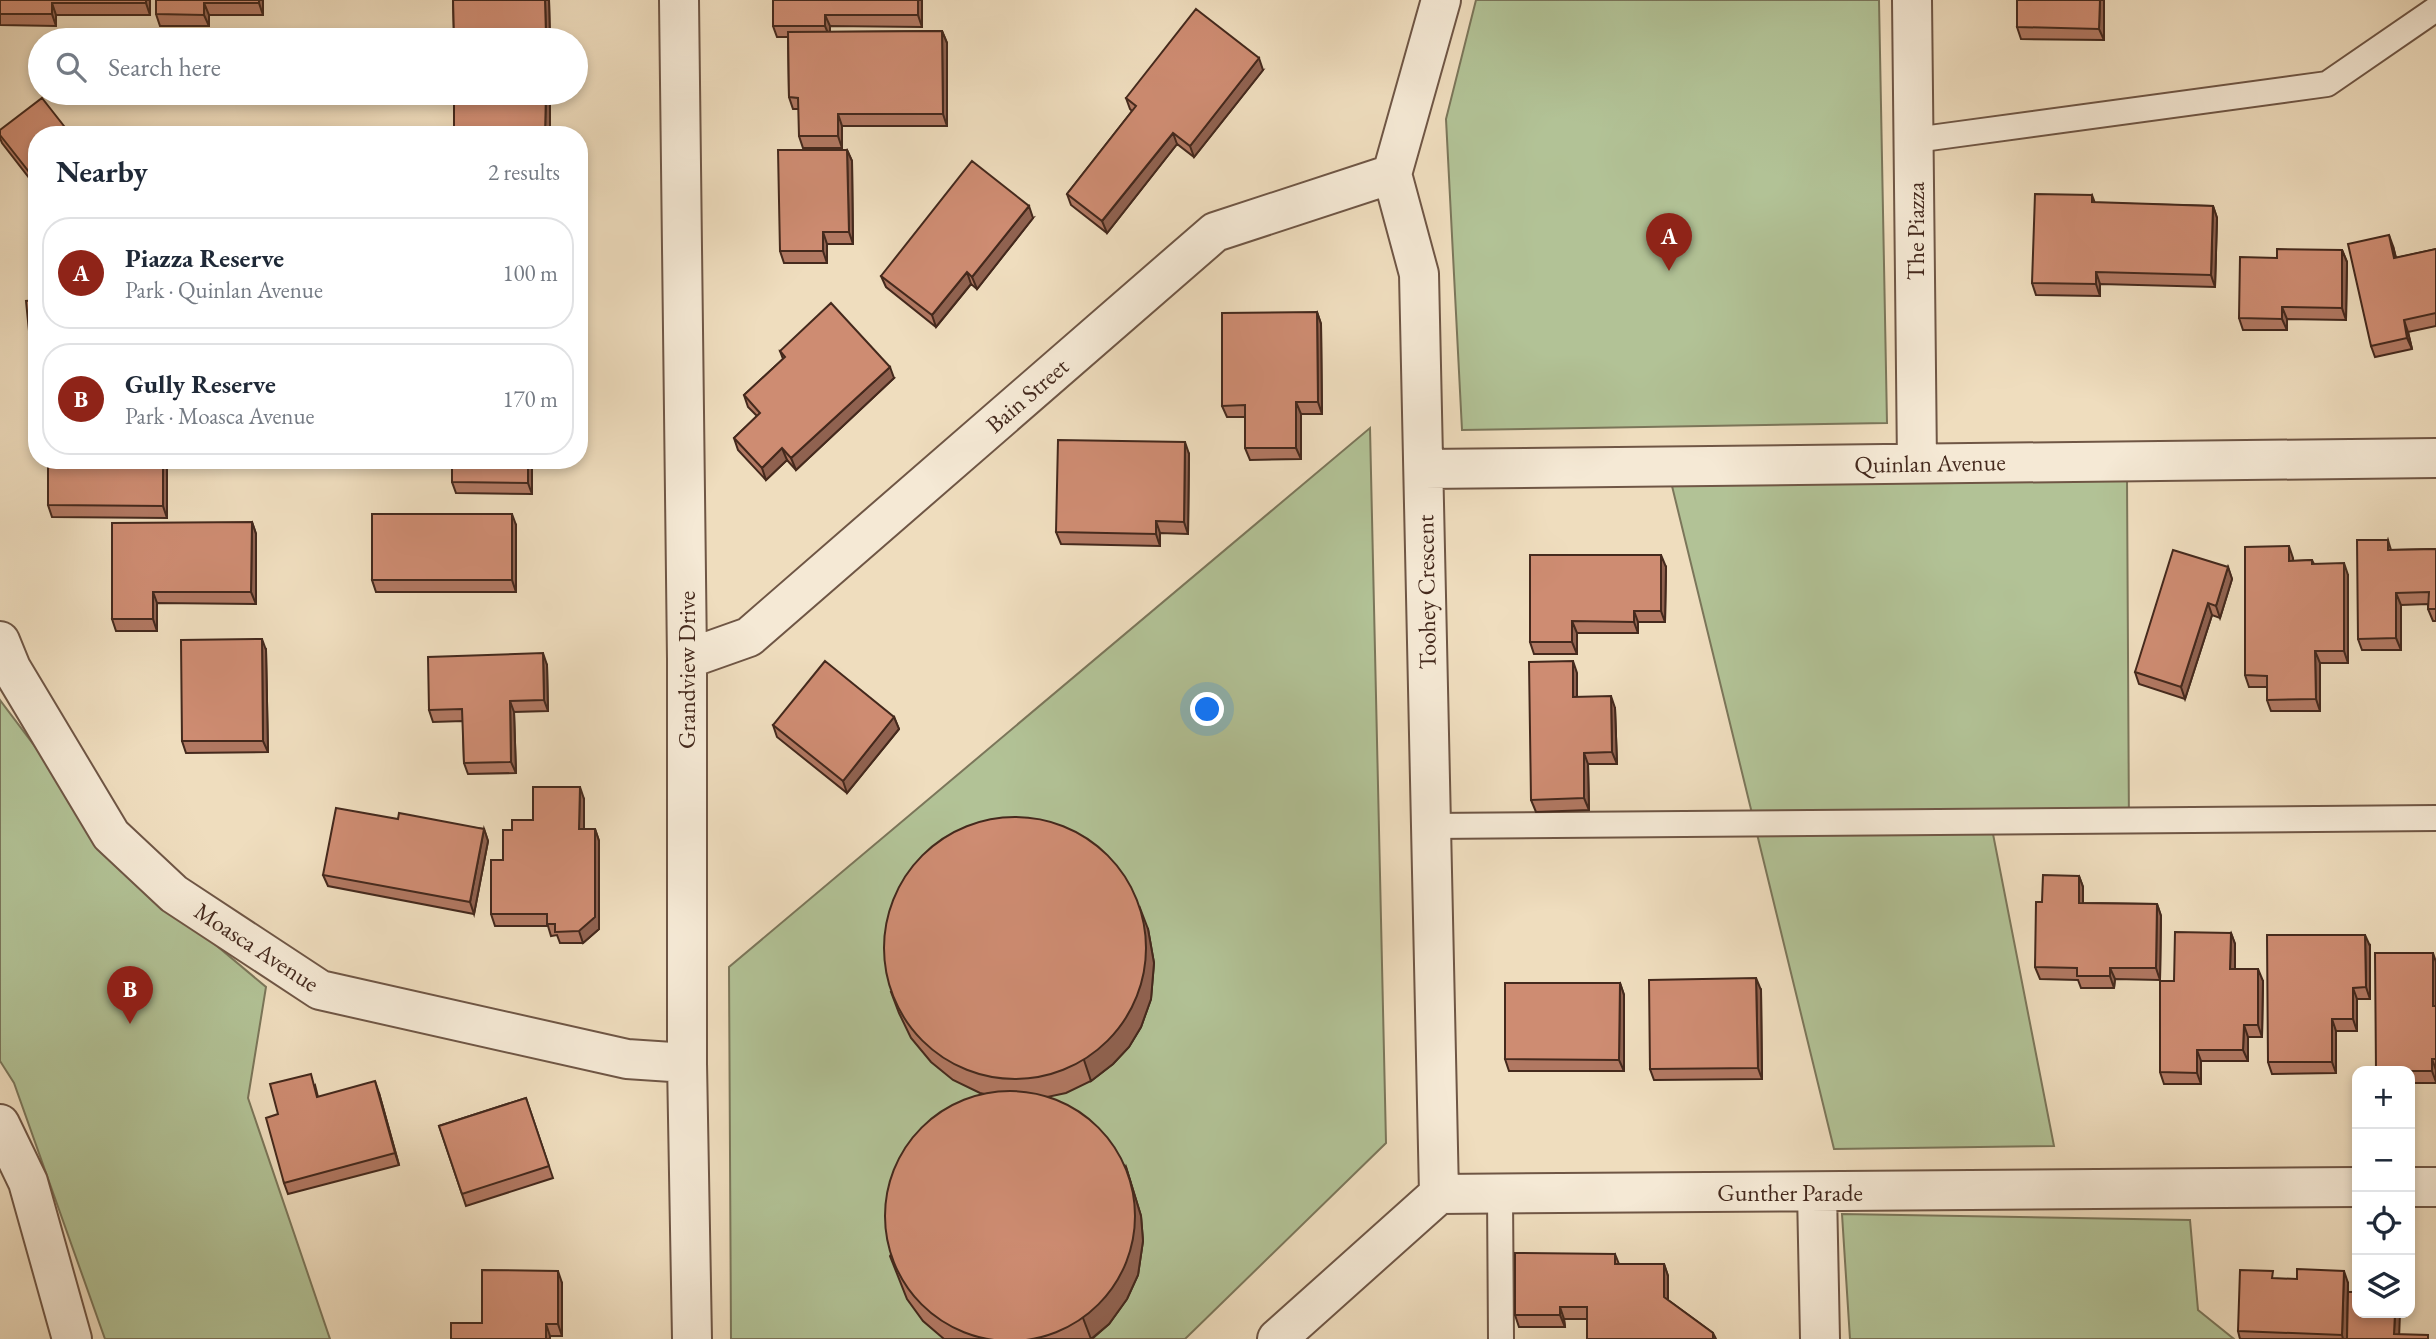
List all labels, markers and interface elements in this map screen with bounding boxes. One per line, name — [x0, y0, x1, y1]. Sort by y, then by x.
search box — [28, 28, 588, 105]
icon: search — [52, 48, 90, 86]
text: Search here — [108, 50, 221, 84]
text: Nearby — [56, 152, 148, 191]
text: 2 results — [488, 157, 560, 187]
street label: The Piazza — [1900, 181, 1931, 280]
pin: A — [1646, 213, 1692, 271]
text: Piazza Reserve — [125, 241, 284, 275]
text: A — [73, 258, 89, 288]
text: 100 m — [502, 258, 558, 288]
text: Park · Quinlan Avenue — [125, 275, 323, 305]
street label: Bain Street — [979, 350, 1075, 439]
text: Gully Reserve — [125, 367, 276, 401]
text: B — [74, 384, 88, 414]
text: 170 m — [502, 384, 558, 414]
text: Park · Moasca Avenue — [125, 401, 315, 431]
street label: Quinlan Avenue — [1854, 446, 2006, 480]
street label: Toohey Crescent — [1409, 514, 1443, 670]
street label: Grandview Drive — [671, 591, 702, 749]
your location — [1190, 692, 1224, 726]
street label: Moasca Avenue — [189, 895, 325, 999]
pin: B — [107, 966, 153, 1024]
map controls — [2352, 1066, 2415, 1318]
button: + — [2352, 1066, 2415, 1129]
button: − — [2352, 1129, 2415, 1192]
street label: Gunther Parade — [1717, 1177, 1863, 1208]
button: locate — [2352, 1192, 2415, 1255]
button: layers — [2352, 1255, 2415, 1318]

